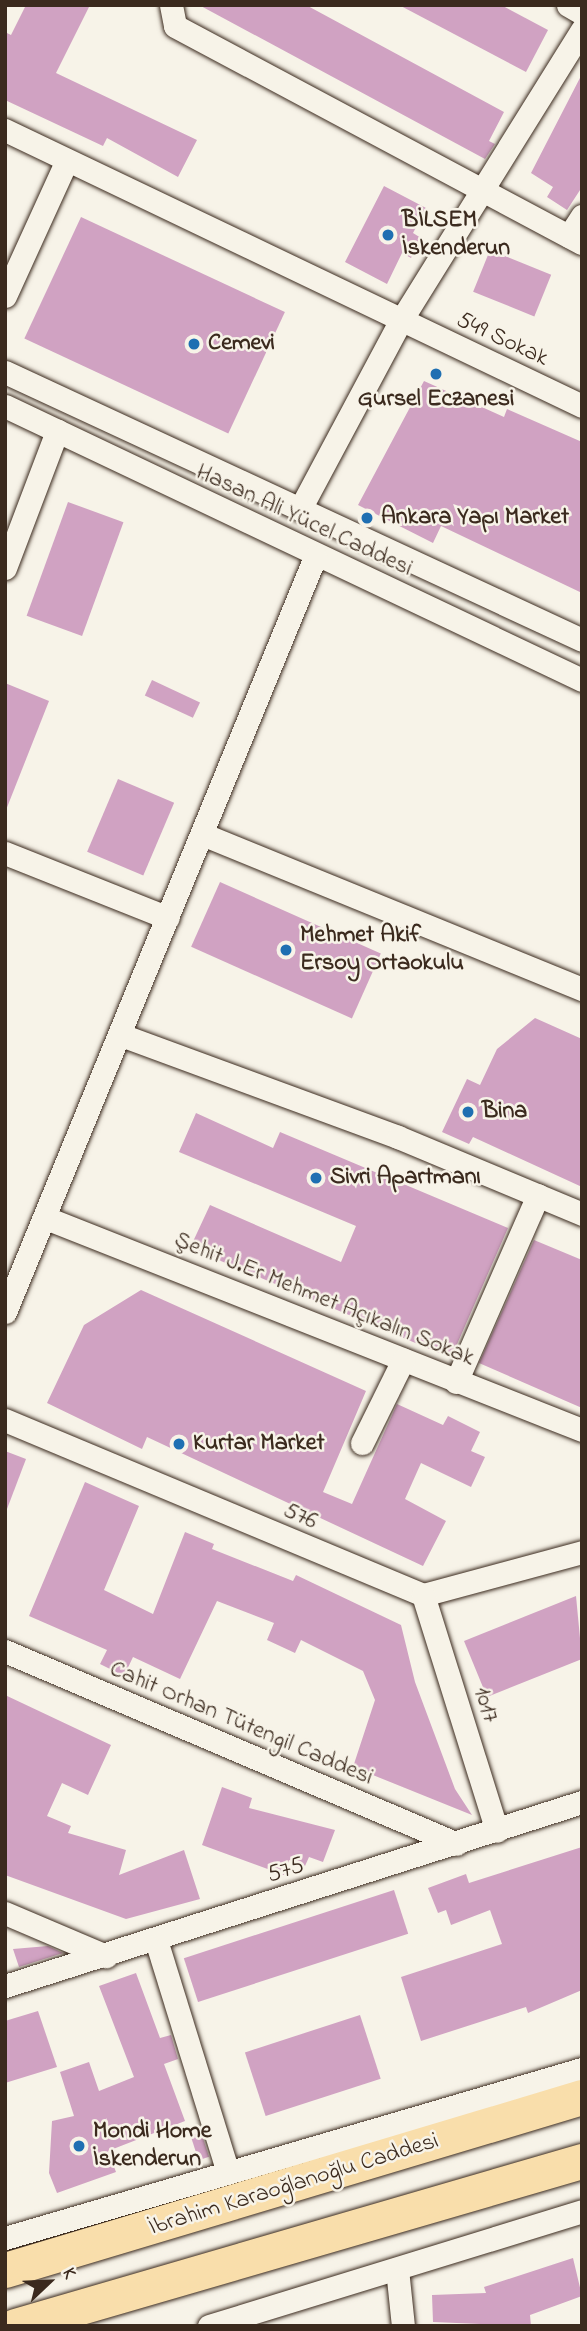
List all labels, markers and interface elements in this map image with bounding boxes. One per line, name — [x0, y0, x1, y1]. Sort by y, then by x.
place label: BİLSEM İskenderun — [402, 207, 510, 263]
marker: BİLSEM İskenderun — [380, 227, 396, 243]
street label: 549 Sokak — [452, 306, 552, 374]
place label: Cemevi — [208, 330, 275, 358]
marker: Cemevi — [186, 336, 202, 352]
marker: Gursel Eczanesi — [428, 366, 444, 382]
place label: Gursel Eczanesi — [358, 386, 514, 414]
street label: Hasan Ali Yücel Caddesi — [191, 458, 417, 584]
place label: Ankara Yapı Market — [381, 504, 569, 532]
marker: Ankara Yapı Market — [359, 510, 375, 526]
place label: Mehmet Akif Ersoy Ortaokulu — [300, 922, 464, 978]
marker: Mehmet Akif Ersoy Ortaokulu — [278, 942, 294, 958]
place label: Bina — [482, 1098, 527, 1126]
marker: Bina — [460, 1104, 476, 1120]
place label: Sivri Apartmanı — [330, 1164, 481, 1192]
marker: Sivri Apartmanı — [308, 1170, 324, 1186]
street label: Şehit J.Er Mehmet Açıkalın Sokak — [170, 1226, 478, 1374]
place label: Kurtar Market — [193, 1430, 324, 1458]
marker: Kurtar Market — [171, 1436, 187, 1452]
street label: 576 — [279, 1497, 321, 1537]
street label: Cahit Orhan Tütengil Caddesi — [105, 1655, 377, 1793]
street label: 1017 — [466, 1684, 504, 1726]
street label: 575 — [264, 1852, 308, 1890]
place label: Mondi Home İskenderun — [93, 2118, 211, 2174]
street label: İbrahim Karaoğlanoğlu Caddesi — [146, 2127, 442, 2243]
marker: Mondi Home İskenderun — [71, 2138, 87, 2154]
north arrow — [14, 2247, 84, 2317]
text: K — [55, 2264, 83, 2283]

